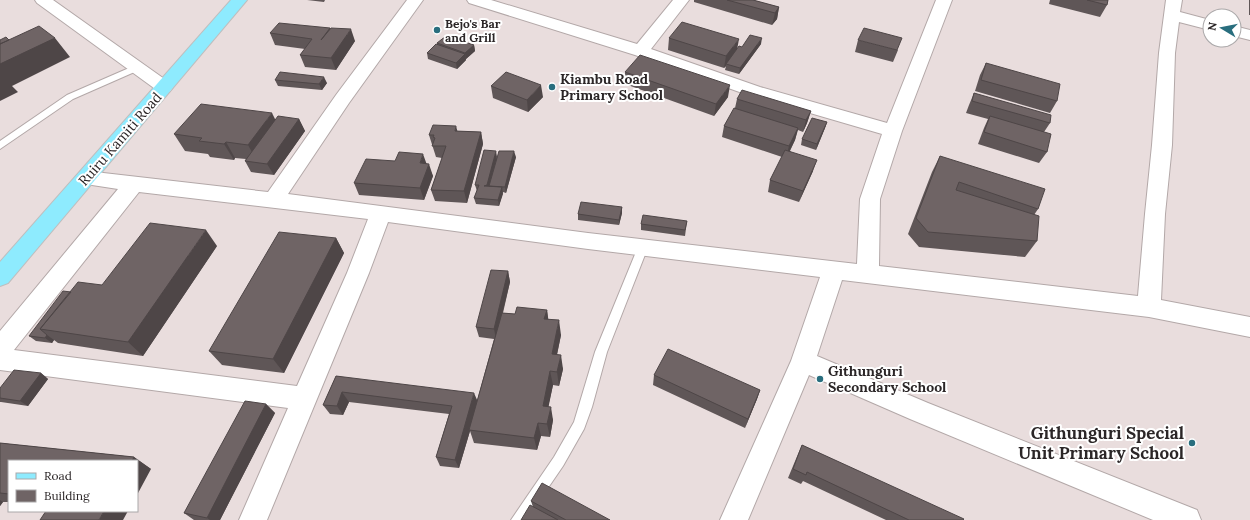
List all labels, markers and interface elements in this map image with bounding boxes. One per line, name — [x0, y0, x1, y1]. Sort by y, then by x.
north arrow — [1202, 8, 1242, 48]
place label: Bejo's Bar and Grill — [445, 16, 501, 45]
text: N — [1205, 20, 1220, 32]
marker: Bejo's Bar and Grill — [432, 25, 442, 35]
place label: Kiambu Road Primary School — [560, 70, 664, 104]
marker: Kiambu Road Primary School — [547, 82, 557, 92]
street label: Ruiru Kamiti Road — [74, 89, 166, 189]
place label: Githunguri Secondary School — [828, 362, 947, 396]
marker: Githunguri Secondary School — [815, 374, 825, 384]
place label: Githunguri Special Unit Primary School — [1018, 422, 1184, 464]
marker: Githunguri Special Unit Primary School — [1187, 438, 1197, 448]
legend — [8, 460, 138, 512]
text: Road — [44, 468, 72, 483]
text: Building — [44, 488, 90, 503]

